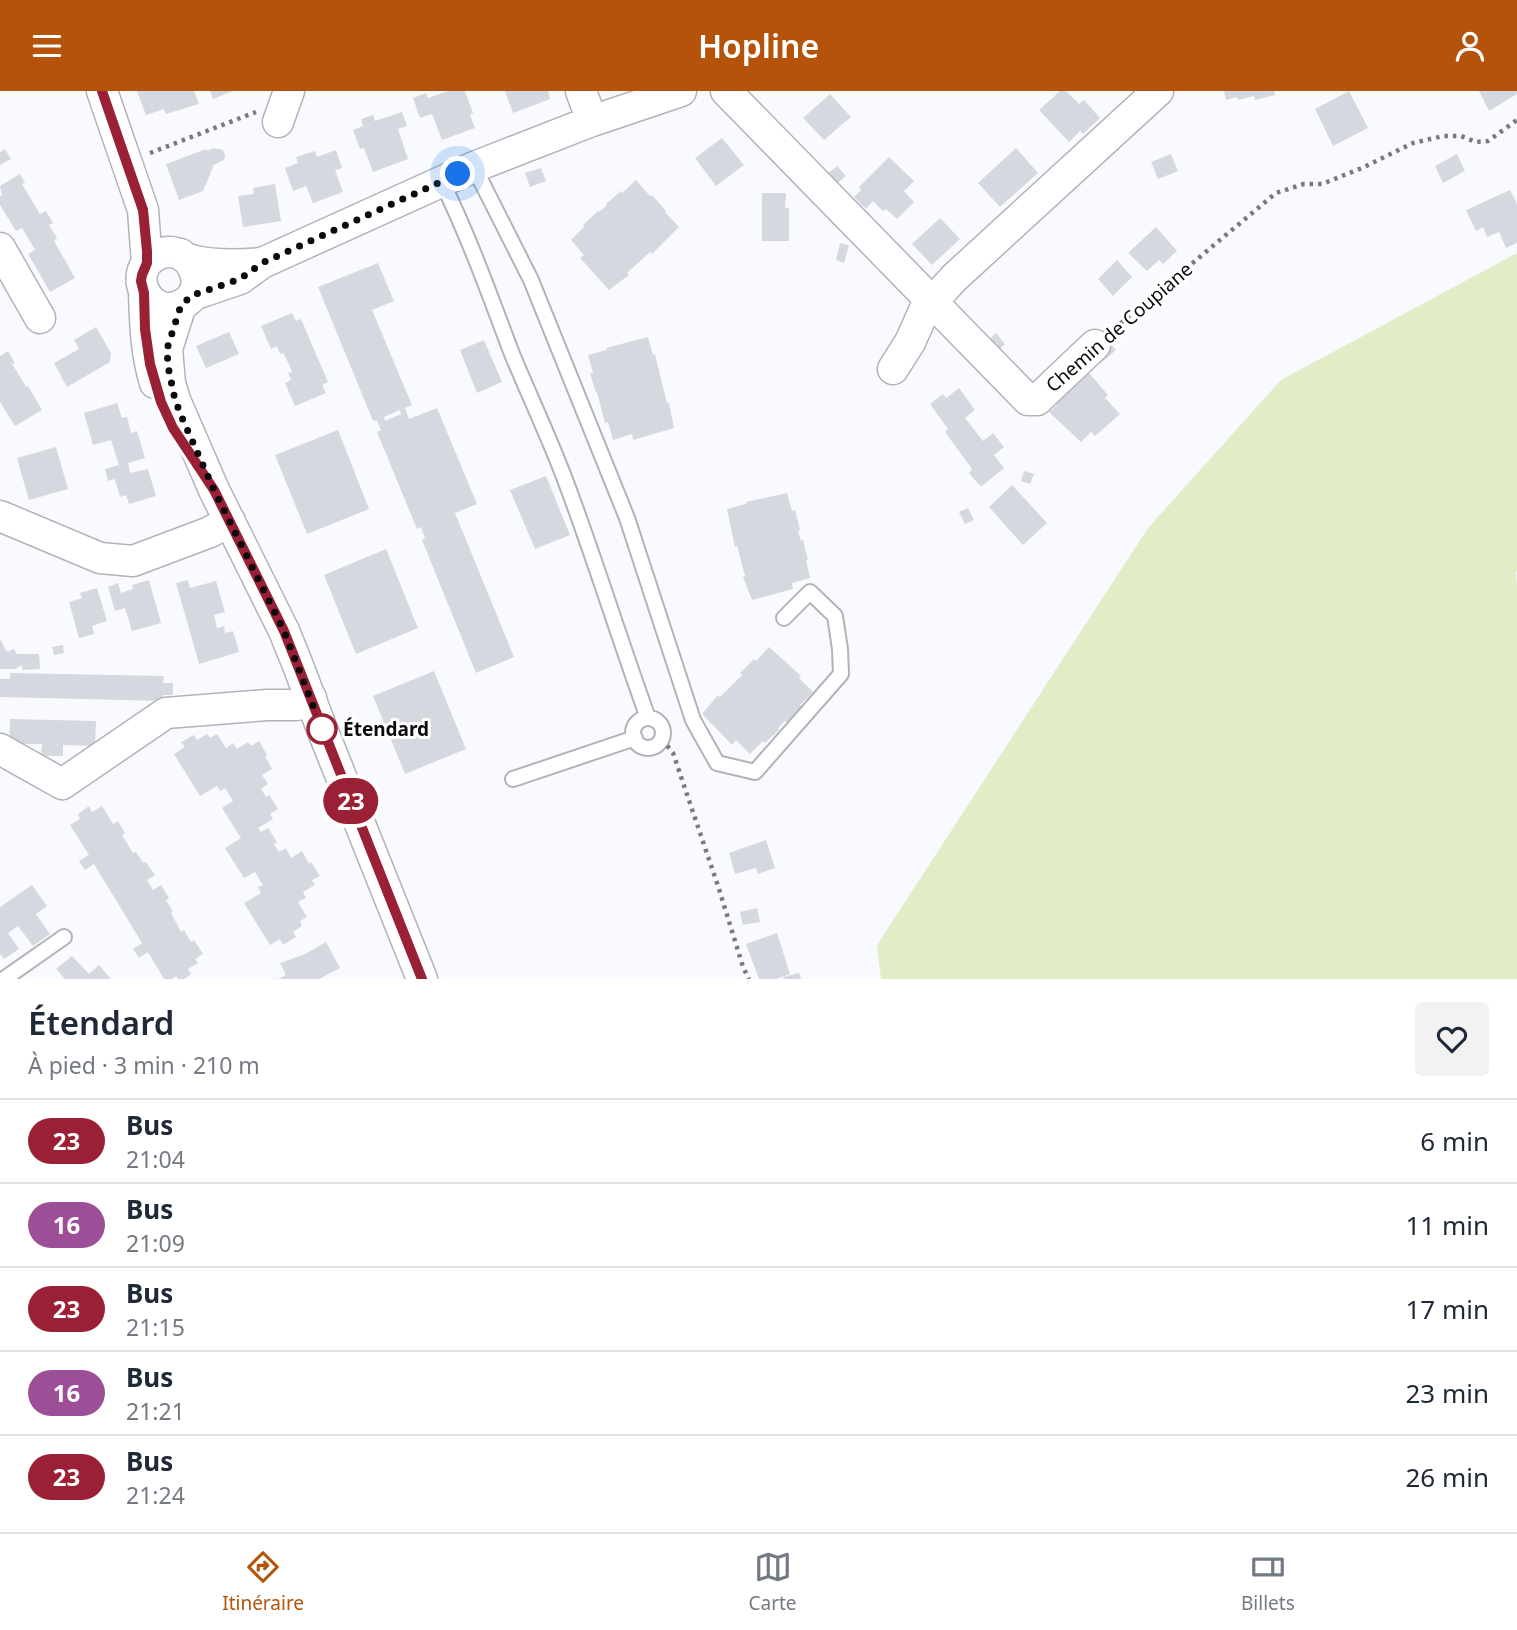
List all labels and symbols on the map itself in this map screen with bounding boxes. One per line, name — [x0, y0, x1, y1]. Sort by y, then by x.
your location — [440, 156, 475, 191]
street label: Chemin de Coupiane — [1040, 256, 1198, 398]
marker: Étendard — [307, 714, 337, 744]
place label: Étendard — [343, 716, 429, 742]
line badge: 23 — [320, 778, 382, 824]

